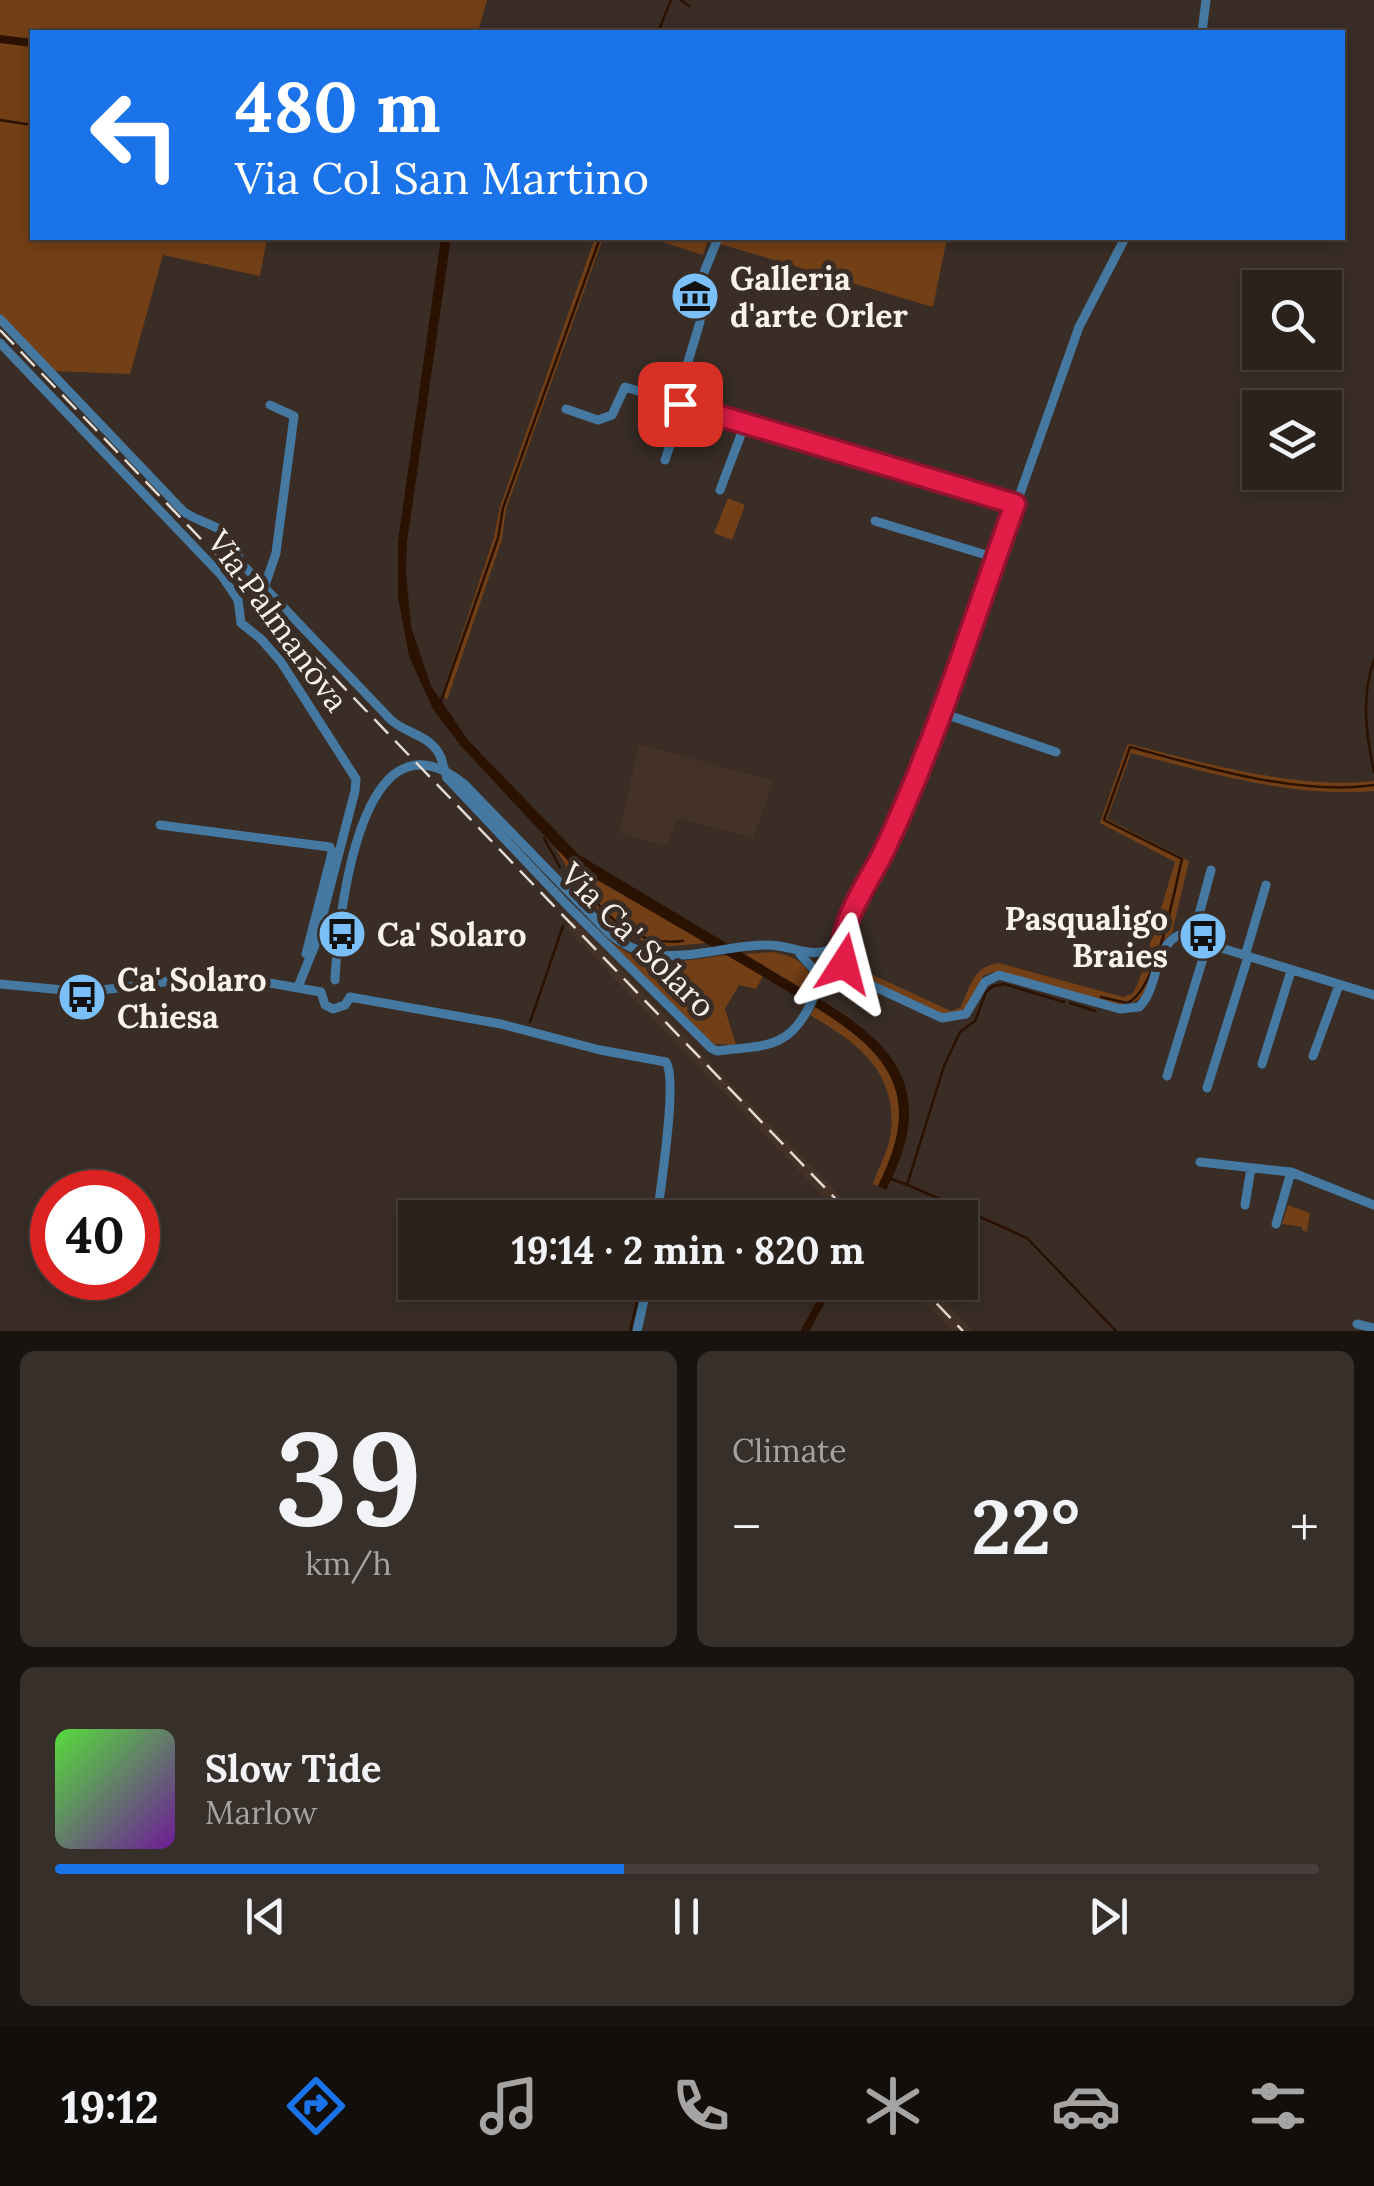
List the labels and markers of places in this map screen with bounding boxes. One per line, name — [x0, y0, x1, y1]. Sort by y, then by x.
place label: Galleria d'arte Orler — [730, 258, 908, 336]
museum icon: Galleria d'arte Orler — [669, 270, 721, 322]
pin — [638, 362, 723, 447]
place label: Pasqualigo Braies — [1005, 898, 1168, 976]
bus stop icon: Ca' Solaro — [316, 908, 368, 960]
bus stop icon: Pasqualigo Braies — [1177, 910, 1229, 962]
place label: Ca' Solaro — [377, 914, 527, 955]
place label: Ca' Solaro Chiesa — [117, 959, 267, 1037]
bus stop icon: Ca' Solaro Chiesa — [56, 971, 108, 1023]

